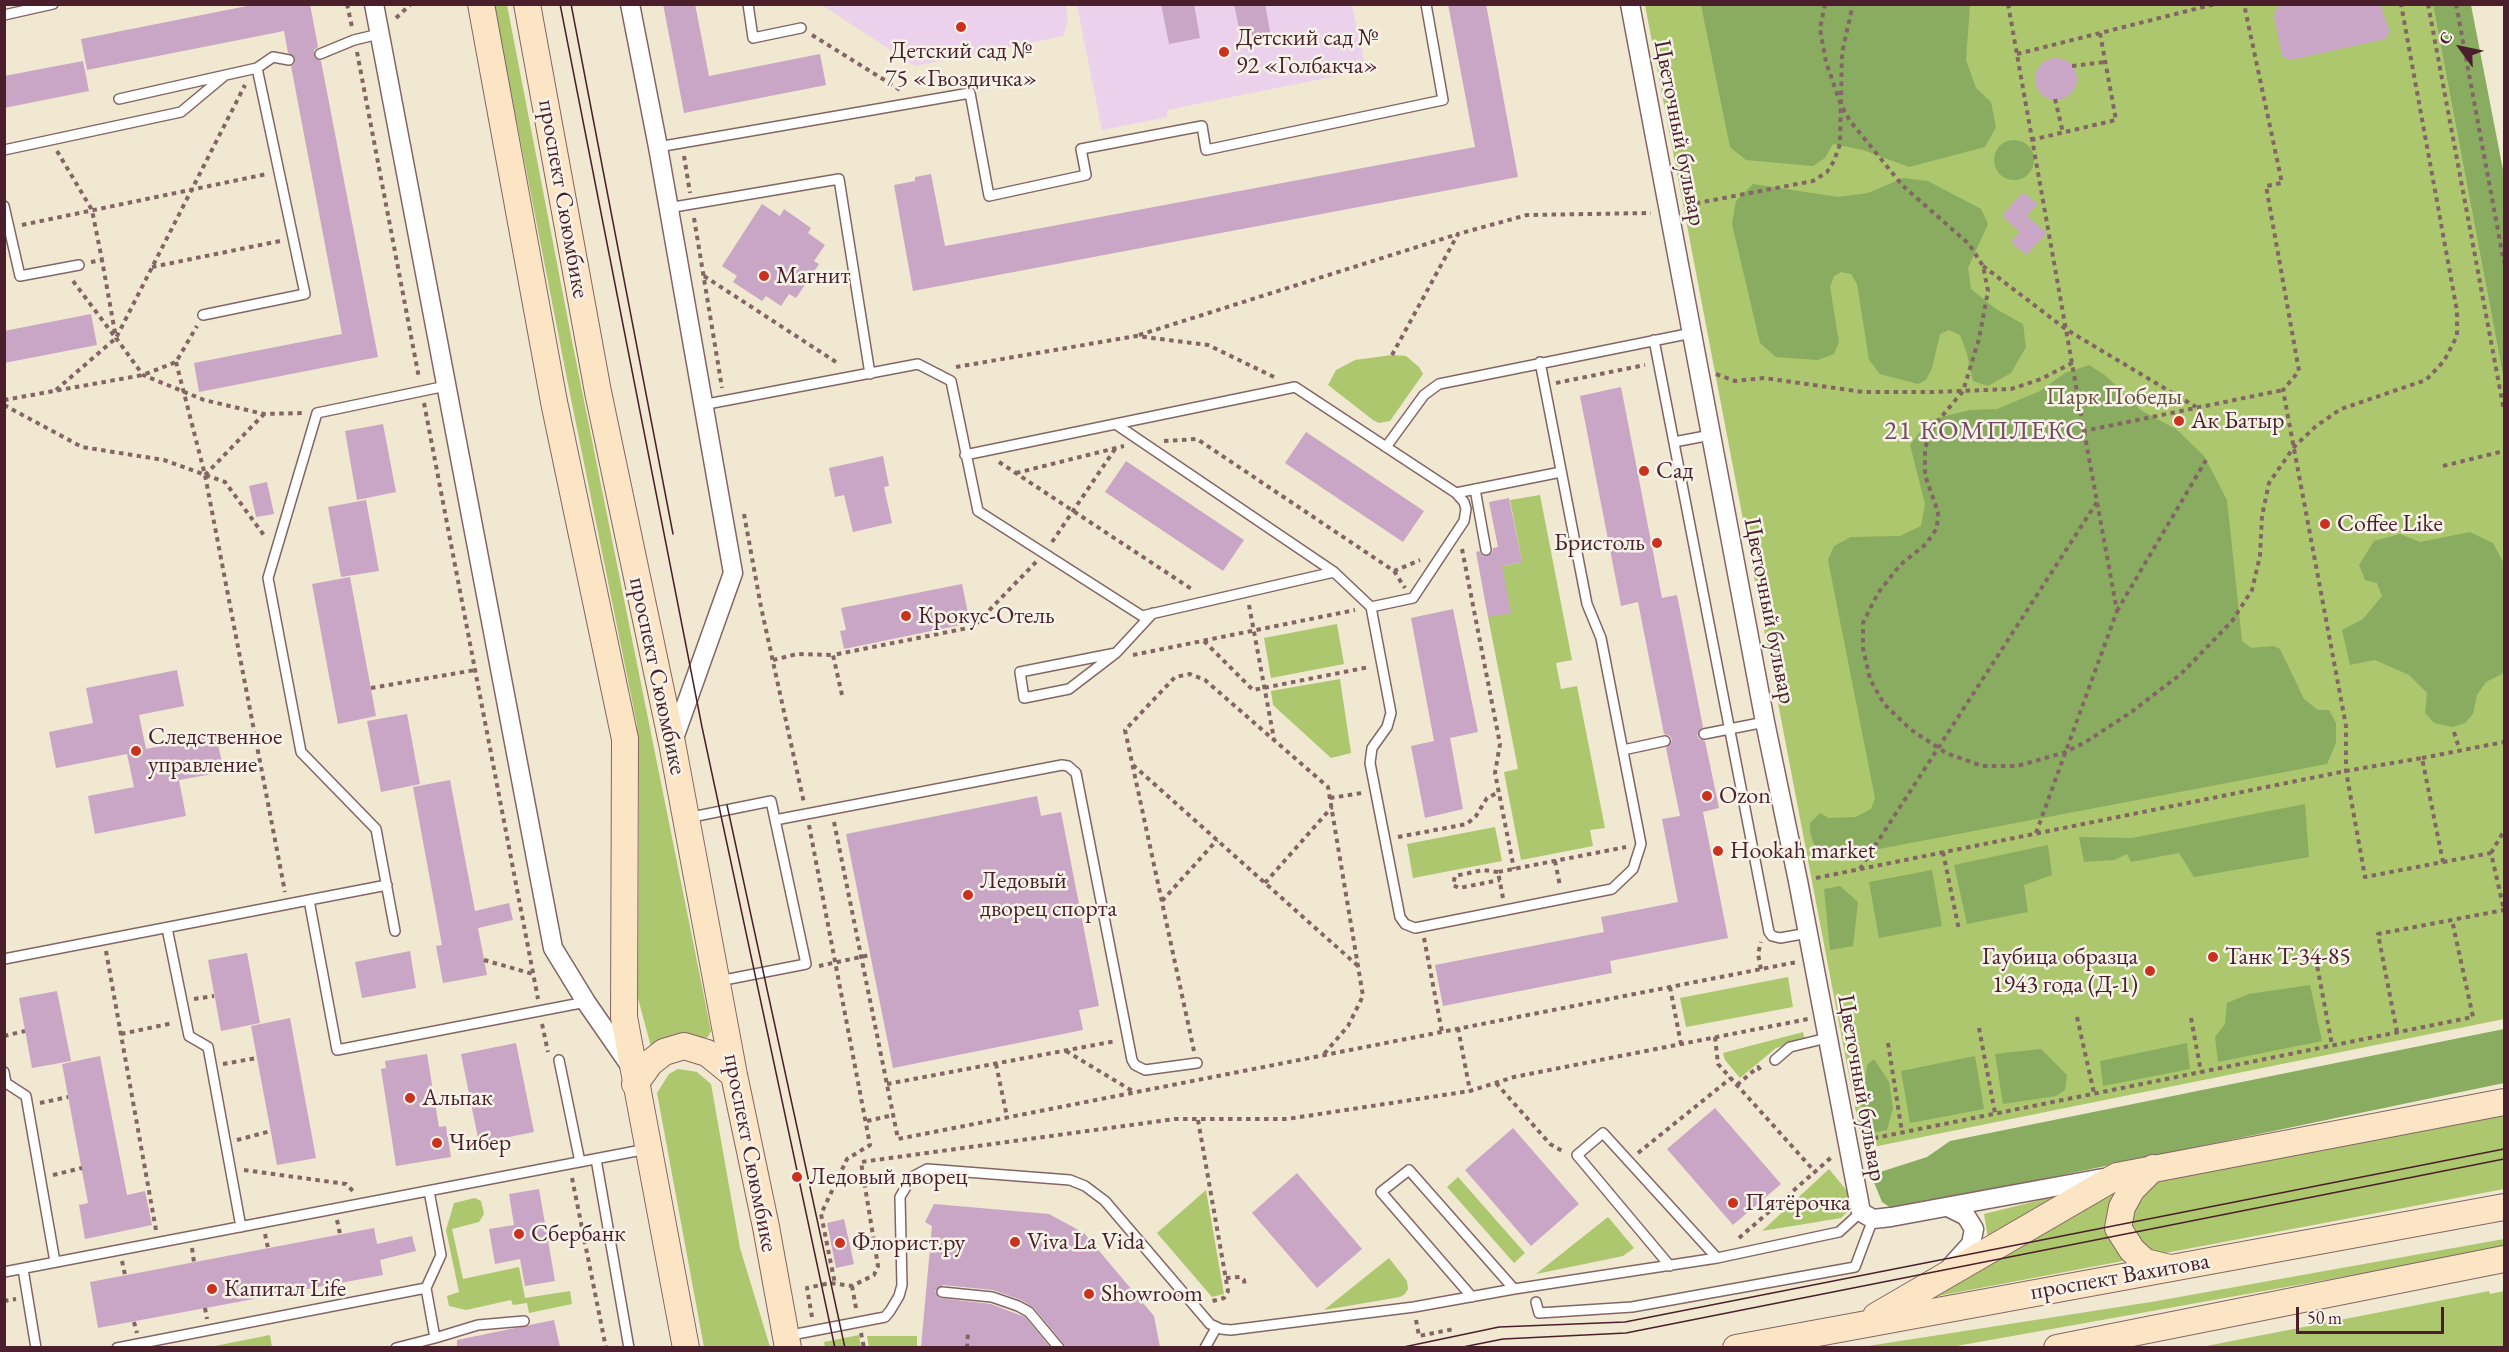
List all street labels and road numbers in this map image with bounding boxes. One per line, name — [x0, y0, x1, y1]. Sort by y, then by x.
street label: Цветочный бульвар — [1647, 37, 1711, 229]
street label: проспект Сююмбике — [531, 97, 595, 301]
street label: Цветочный бульвар — [1737, 515, 1801, 707]
street label: проспект Сююмбике — [622, 575, 692, 777]
street label: Цветочный бульвар — [1830, 992, 1892, 1184]
street label: проспект Сююмбике — [717, 1052, 783, 1254]
street label: проспект Вахитова — [2028, 1247, 2212, 1307]

